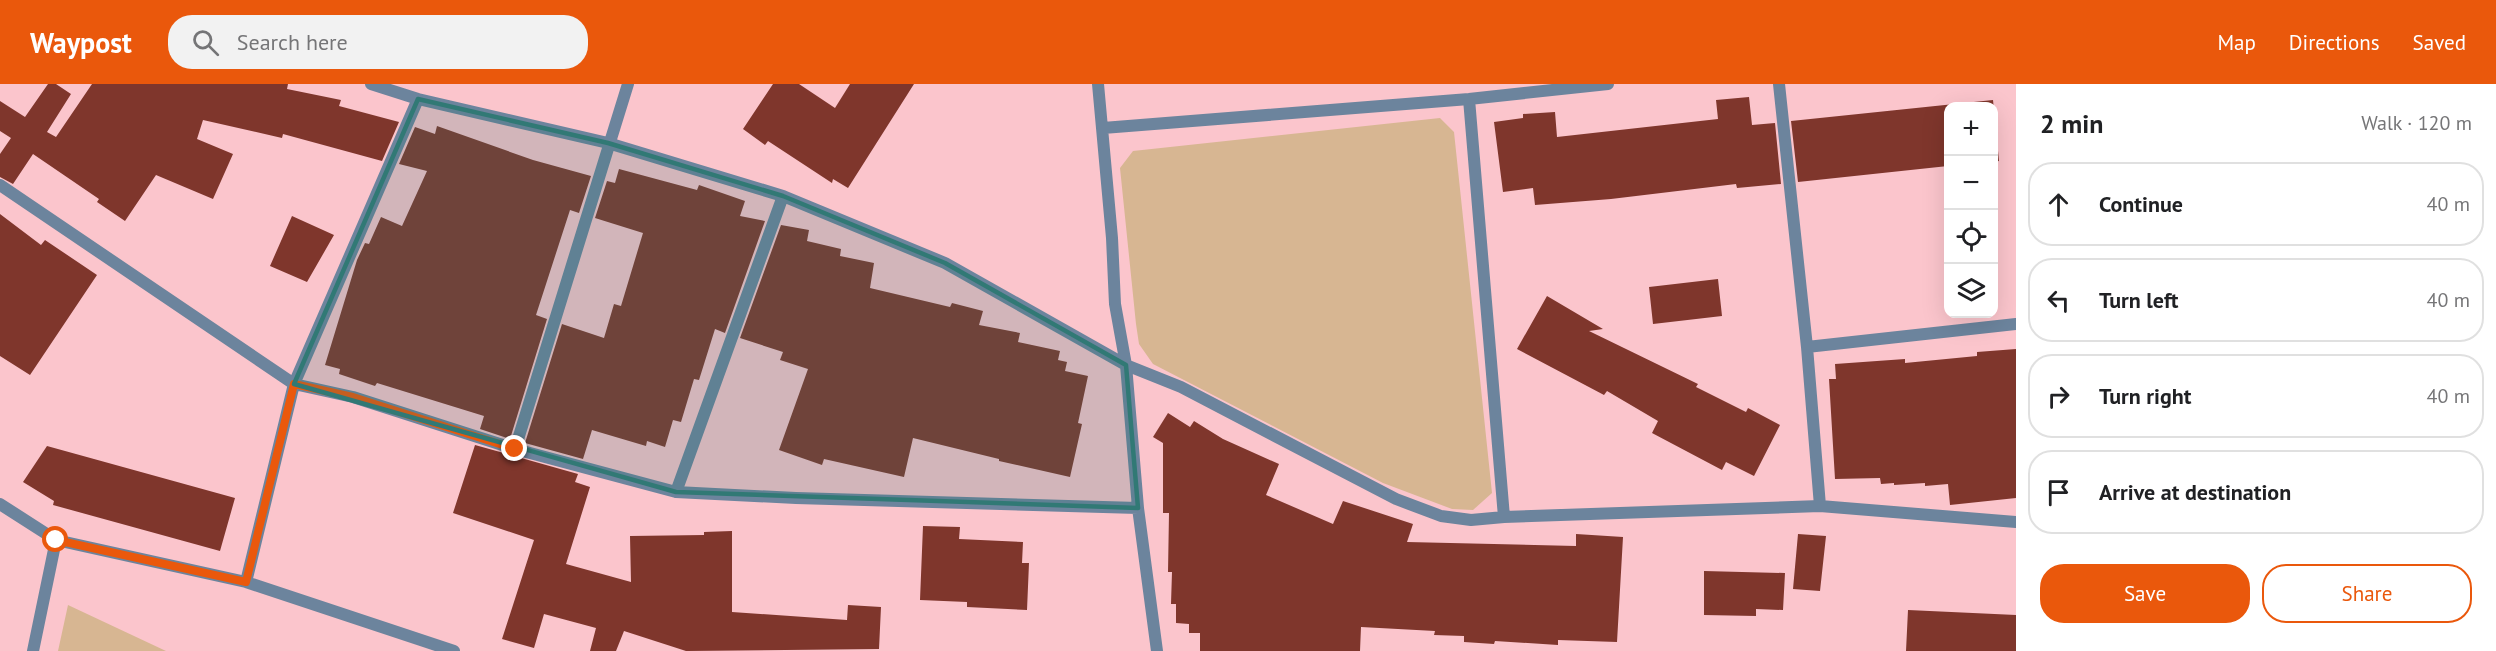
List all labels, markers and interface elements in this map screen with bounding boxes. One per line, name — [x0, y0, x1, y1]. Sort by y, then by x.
search box — [168, 15, 588, 69]
text: Waypost — [30, 24, 132, 61]
icon: search — [189, 26, 222, 59]
text: Search here — [237, 28, 348, 56]
text: Map — [2217, 29, 2256, 56]
text: Directions — [2289, 29, 2380, 56]
text: Saved — [2413, 29, 2466, 56]
map controls — [1944, 102, 1998, 318]
button: + — [1944, 102, 1998, 156]
text: 2 min — [2040, 107, 2103, 140]
text: Walk · 120 m — [2361, 110, 2472, 136]
button: − — [1944, 156, 1998, 210]
icon: ahead — [2042, 188, 2075, 221]
text: Continue — [2099, 190, 2183, 218]
text: 40 m — [2427, 191, 2470, 217]
button: locate — [1944, 210, 1998, 264]
button: layers — [1944, 264, 1998, 318]
icon: left — [2042, 284, 2075, 317]
text: Turn left — [2099, 286, 2179, 314]
text: 40 m — [2427, 287, 2470, 313]
icon: right — [2042, 380, 2075, 413]
text: Turn right — [2099, 382, 2191, 410]
text: 40 m — [2427, 383, 2470, 409]
route end — [501, 435, 527, 461]
icon: arrive — [2042, 476, 2075, 509]
text: Arrive at destination — [2099, 478, 2291, 506]
route start — [42, 526, 68, 552]
button: Save — [2040, 564, 2250, 623]
button: Share — [2262, 564, 2472, 623]

